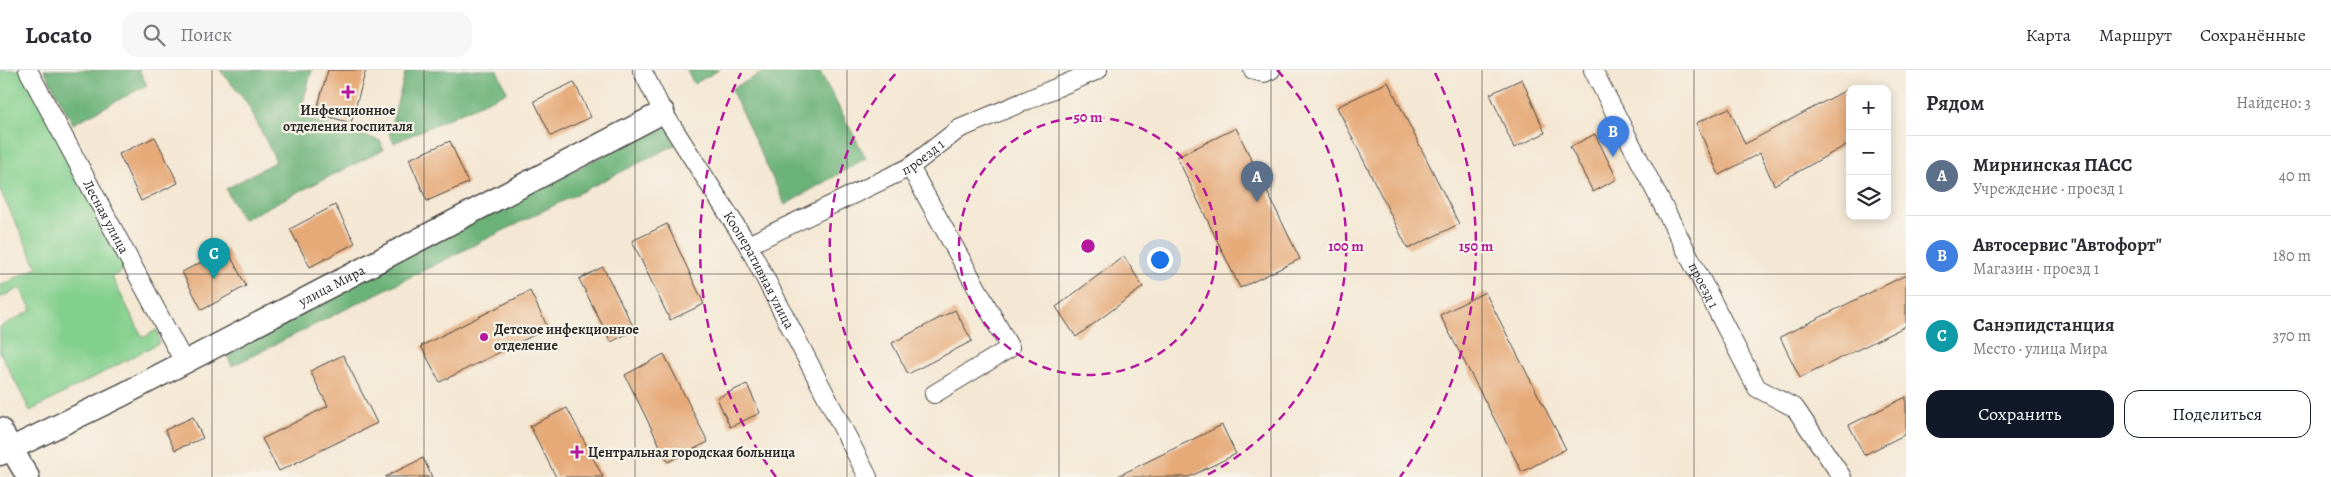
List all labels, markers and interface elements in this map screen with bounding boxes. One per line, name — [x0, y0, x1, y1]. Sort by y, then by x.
search box — [122, 12, 472, 57]
text: Locato — [25, 19, 92, 51]
icon: search — [140, 21, 168, 49]
text: Поиск — [180, 22, 232, 48]
text: Карта — [2026, 23, 2071, 47]
text: Маршрут — [2099, 23, 2172, 47]
text: Сохранённые — [2200, 23, 2306, 47]
marker: Инфекционное отделения госпиталя — [341, 85, 355, 99]
map controls — [1846, 85, 1891, 220]
button: + — [1846, 85, 1891, 130]
text: Рядом — [1926, 89, 1984, 117]
text: Найдено: 3 — [2236, 92, 2311, 114]
place label: Инфекционное отделения госпиталя — [283, 101, 413, 136]
text: 50 m — [1073, 107, 1103, 127]
pin: B — [1597, 116, 1629, 157]
button: − — [1846, 130, 1891, 175]
street label: проезд 1 — [898, 135, 949, 180]
text: Мирнинская ПАСС — [1973, 152, 2132, 178]
pin: A — [1241, 161, 1273, 202]
text: A — [1937, 165, 1947, 187]
text: 40 m — [2279, 165, 2311, 187]
button: layers — [1846, 175, 1891, 220]
street label: Лесная улица — [78, 176, 134, 257]
text: Учреждение · проезд 1 — [1973, 178, 2124, 200]
street label: Кооперативная улица — [719, 207, 799, 333]
text: Автосервис "Автофорт" — [1973, 232, 2162, 258]
text: 100 m — [1328, 236, 1364, 256]
text: 150 m — [1459, 236, 1494, 256]
centre of rings — [1079, 237, 1097, 255]
pin: C — [198, 238, 230, 279]
text: B — [1937, 245, 1947, 267]
text: 180 m — [2273, 245, 2311, 267]
your location — [1147, 247, 1173, 273]
text: Магазин · проезд 1 — [1973, 258, 2099, 280]
street label: проезд 1 — [1684, 259, 1723, 312]
street label: улица Мира — [294, 260, 369, 311]
text: Санэпидстанция — [1973, 312, 2115, 338]
place label: Детское инфекционное отделение — [494, 320, 639, 355]
text: C — [1937, 325, 1947, 347]
text: 370 m — [2273, 325, 2311, 347]
marker: Детское инфекционное отделение — [478, 331, 490, 343]
text: Место · улица Мира — [1973, 338, 2108, 360]
button: Сохранить — [1926, 390, 2114, 438]
button: Поделиться — [2124, 390, 2311, 438]
place label: Центральная городская больница — [588, 443, 795, 462]
marker: Центральная городская больница — [570, 445, 584, 459]

